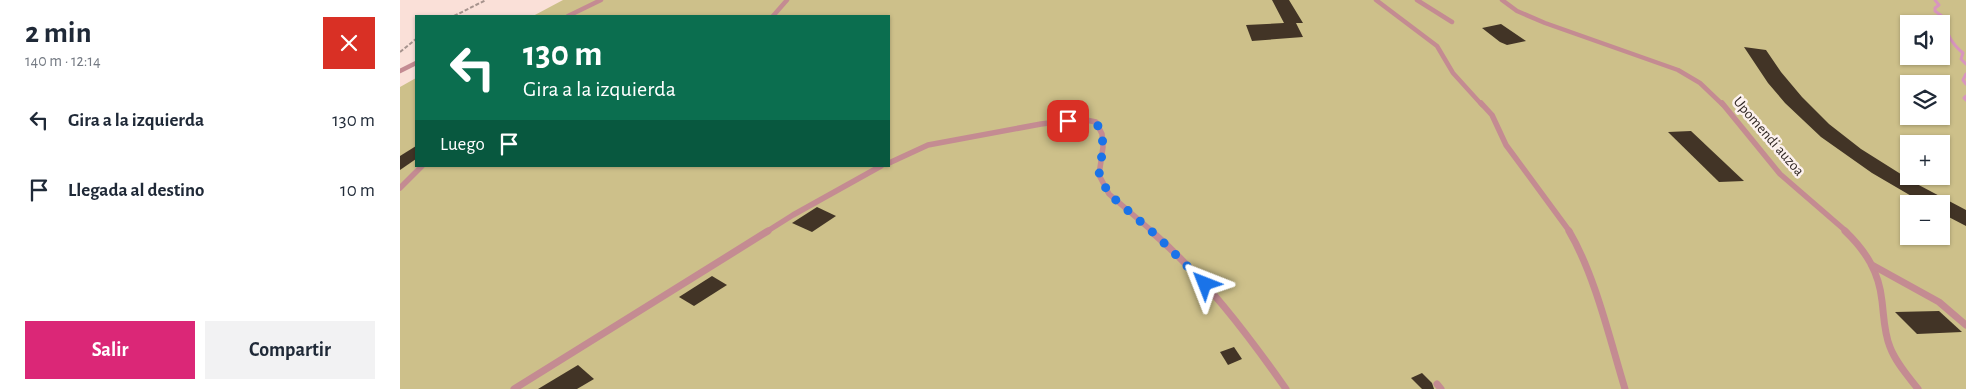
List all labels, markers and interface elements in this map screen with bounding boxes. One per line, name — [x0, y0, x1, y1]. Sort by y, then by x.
map controls — [1900, 15, 1950, 245]
button: sound — [1900, 15, 1950, 65]
button: close — [323, 17, 375, 69]
text: 2 min — [25, 18, 92, 48]
icon: left — [440, 35, 505, 100]
text: 130 m — [523, 37, 602, 72]
text: 140 m · 12:14 — [25, 53, 101, 69]
button: layers — [1900, 75, 1950, 125]
text: Gira a la izquierda — [523, 78, 676, 100]
street label: Upomendi auzoa — [1730, 94, 1807, 179]
pin — [1047, 100, 1089, 142]
icon: left — [25, 106, 53, 134]
icon: arrive — [1054, 107, 1082, 135]
text: Gira a la izquierda — [68, 111, 204, 130]
text: 130 m — [332, 111, 375, 130]
icon: arrive — [495, 130, 523, 158]
text: Luego — [440, 135, 485, 154]
button: + — [1900, 135, 1950, 185]
icon: arrive — [25, 176, 53, 204]
text: Llegada al destino — [68, 181, 205, 200]
text: 10 m — [340, 181, 375, 200]
button: − — [1900, 195, 1950, 245]
position arrow — [1178, 257, 1230, 309]
button: Salir — [25, 321, 195, 379]
button: Compartir — [205, 321, 375, 379]

